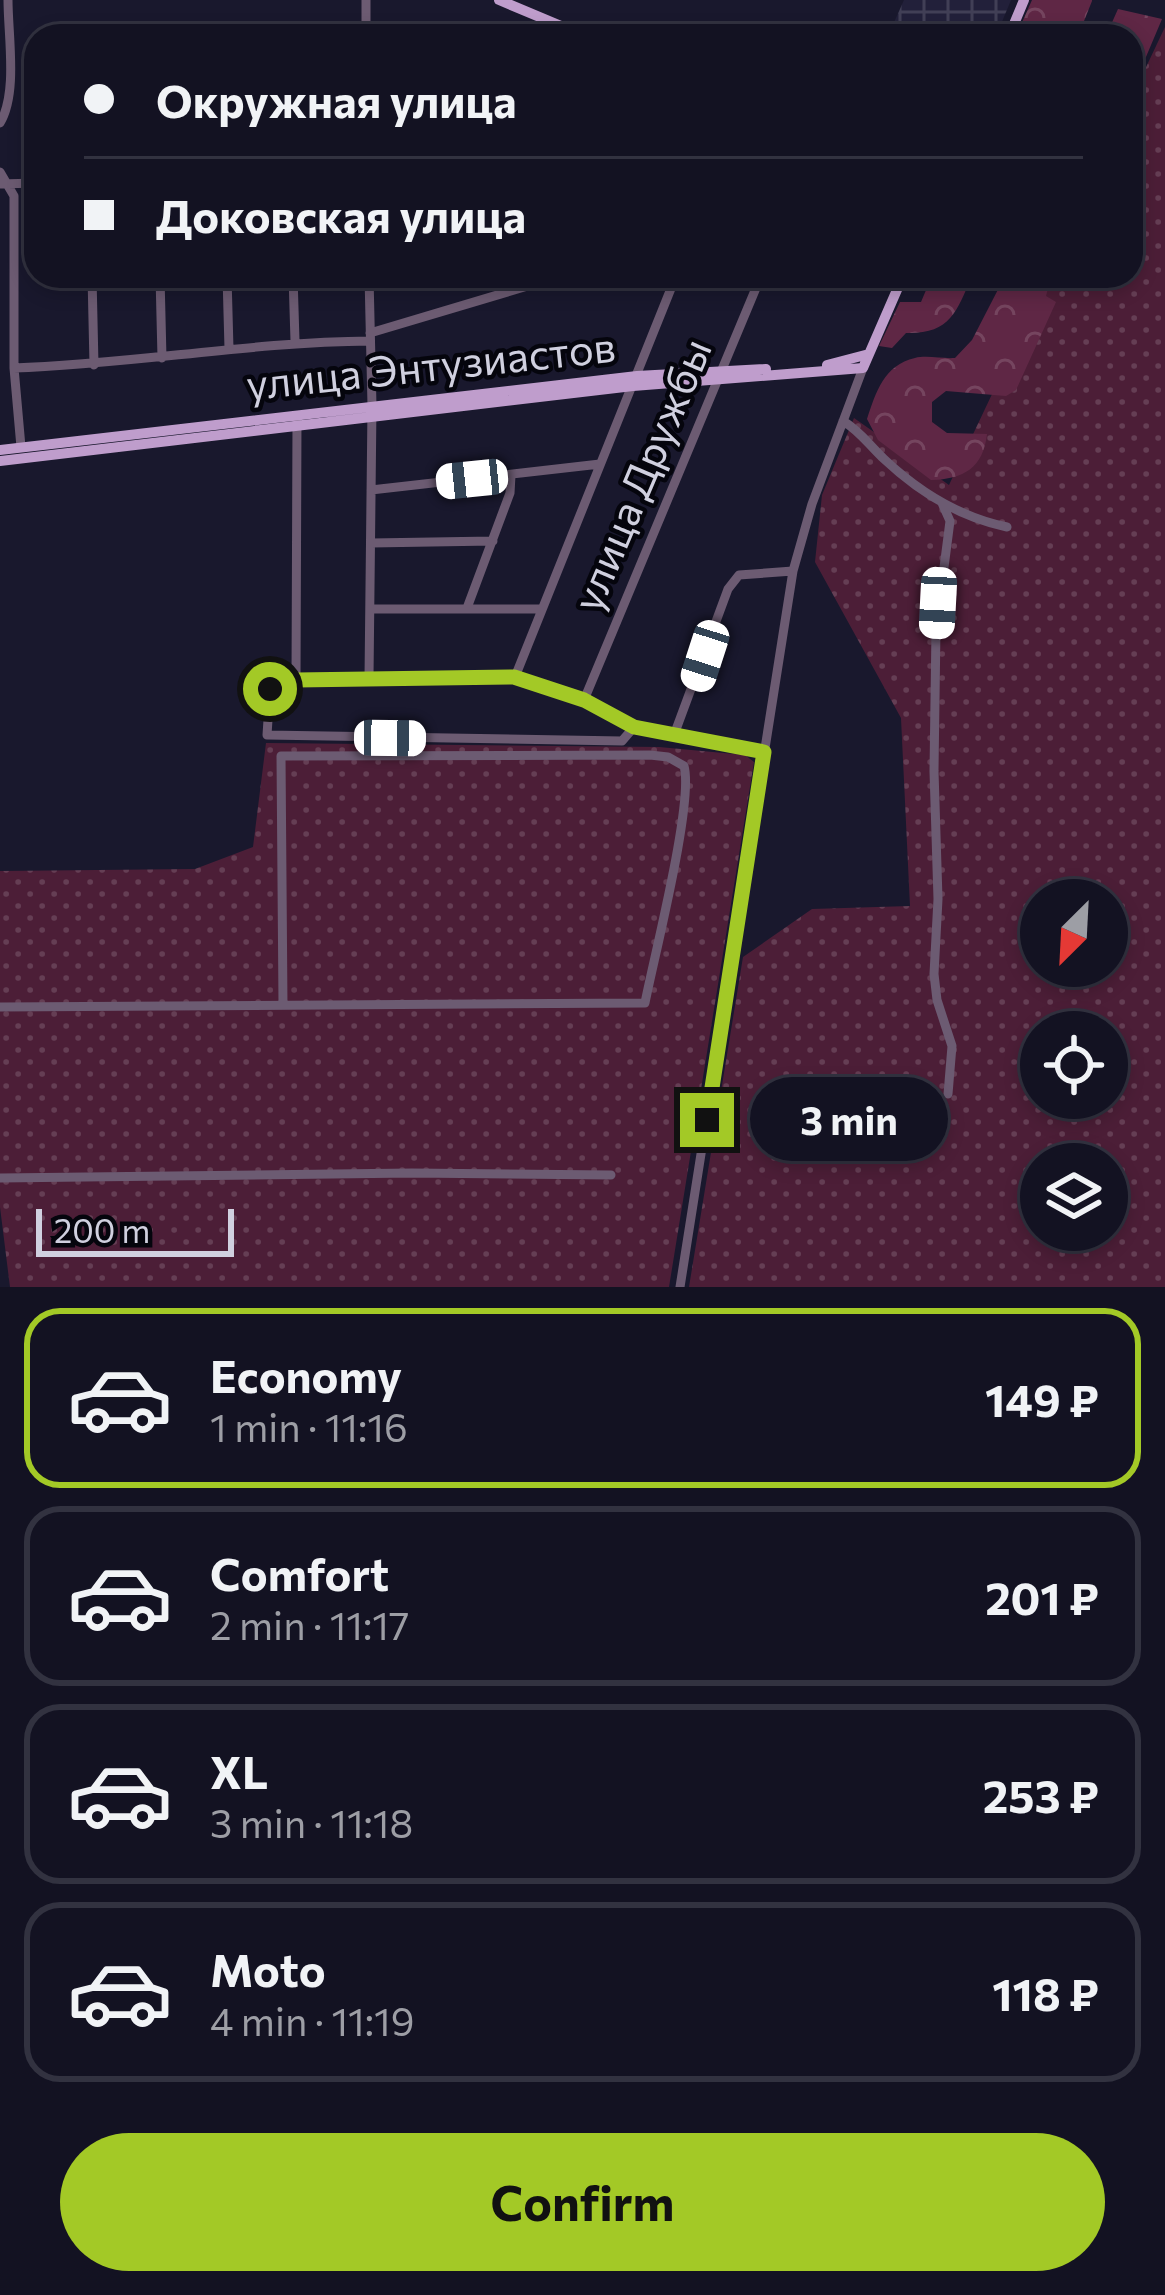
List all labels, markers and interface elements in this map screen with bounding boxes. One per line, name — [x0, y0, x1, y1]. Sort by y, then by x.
text: Окружная улица — [156, 72, 516, 127]
text: Доковская улица — [156, 187, 526, 242]
street label: улица Энтузиастов — [244, 319, 618, 409]
street label: улица Дружбы — [559, 330, 721, 618]
car — [434, 457, 510, 501]
car — [918, 566, 958, 640]
car — [677, 616, 733, 696]
route start — [243, 662, 297, 716]
car — [354, 719, 426, 757]
north arrow — [1020, 879, 1128, 987]
map controls — [1020, 879, 1128, 1251]
button: locate — [1020, 1011, 1128, 1119]
callout: 3 min — [749, 1078, 947, 1162]
route end — [680, 1093, 734, 1147]
text: 3 min — [800, 1095, 898, 1143]
button: layers — [1020, 1143, 1128, 1251]
scale bar — [36, 1203, 234, 1256]
text: 200 m — [54, 1209, 150, 1250]
icon: car — [66, 1344, 174, 1452]
text: Economy — [210, 1347, 402, 1402]
text: 149 ₽ — [985, 1371, 1099, 1426]
text: 1 min · 11:16 — [210, 1402, 408, 1450]
icon: car — [66, 1542, 174, 1650]
text: Comfort — [210, 1545, 389, 1600]
text: 201 ₽ — [985, 1569, 1099, 1624]
text: 2 min · 11:17 — [210, 1600, 409, 1648]
icon: car — [66, 1740, 174, 1848]
text: XL — [210, 1743, 268, 1798]
text: 253 ₽ — [983, 1767, 1099, 1822]
text: 3 min · 11:18 — [210, 1798, 413, 1846]
icon: car — [66, 1938, 174, 2046]
text: Moto — [210, 1941, 326, 1996]
text: 118 ₽ — [992, 1965, 1099, 2020]
text: 4 min · 11:19 — [210, 1996, 414, 2044]
button: Confirm — [60, 2133, 1105, 2271]

